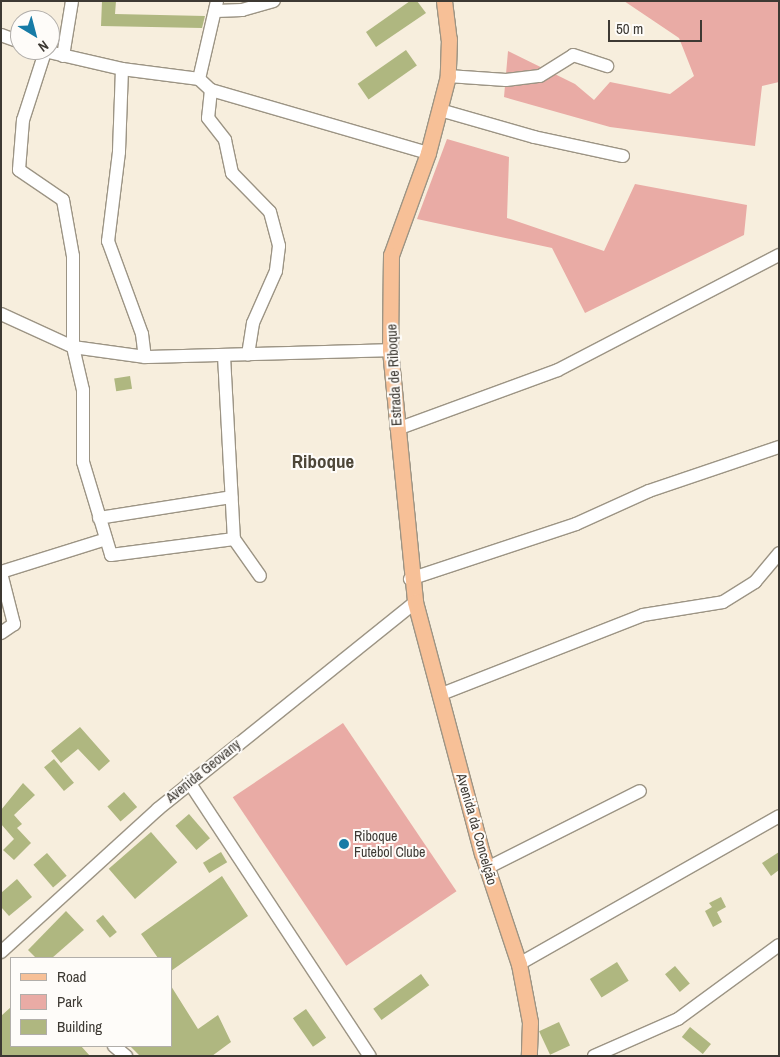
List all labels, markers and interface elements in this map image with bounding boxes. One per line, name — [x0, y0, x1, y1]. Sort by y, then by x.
north arrow — [10, 10, 60, 60]
scale bar — [610, 10, 704, 42]
text: 50 m — [616, 18, 643, 39]
text: N — [35, 36, 52, 56]
street label: Estrada de Riboque — [383, 324, 405, 426]
district label: Riboque — [292, 451, 354, 473]
street label: Avenida Geovany — [162, 736, 244, 806]
street label: Avenida da Concelção — [453, 771, 501, 887]
place label: Riboque Futebol Clube — [354, 828, 425, 860]
marker: Riboque Futebol Clube — [338, 838, 350, 850]
legend — [10, 957, 172, 1047]
text: Road — [57, 966, 86, 987]
text: Park — [57, 991, 82, 1012]
text: Building — [57, 1016, 102, 1037]

